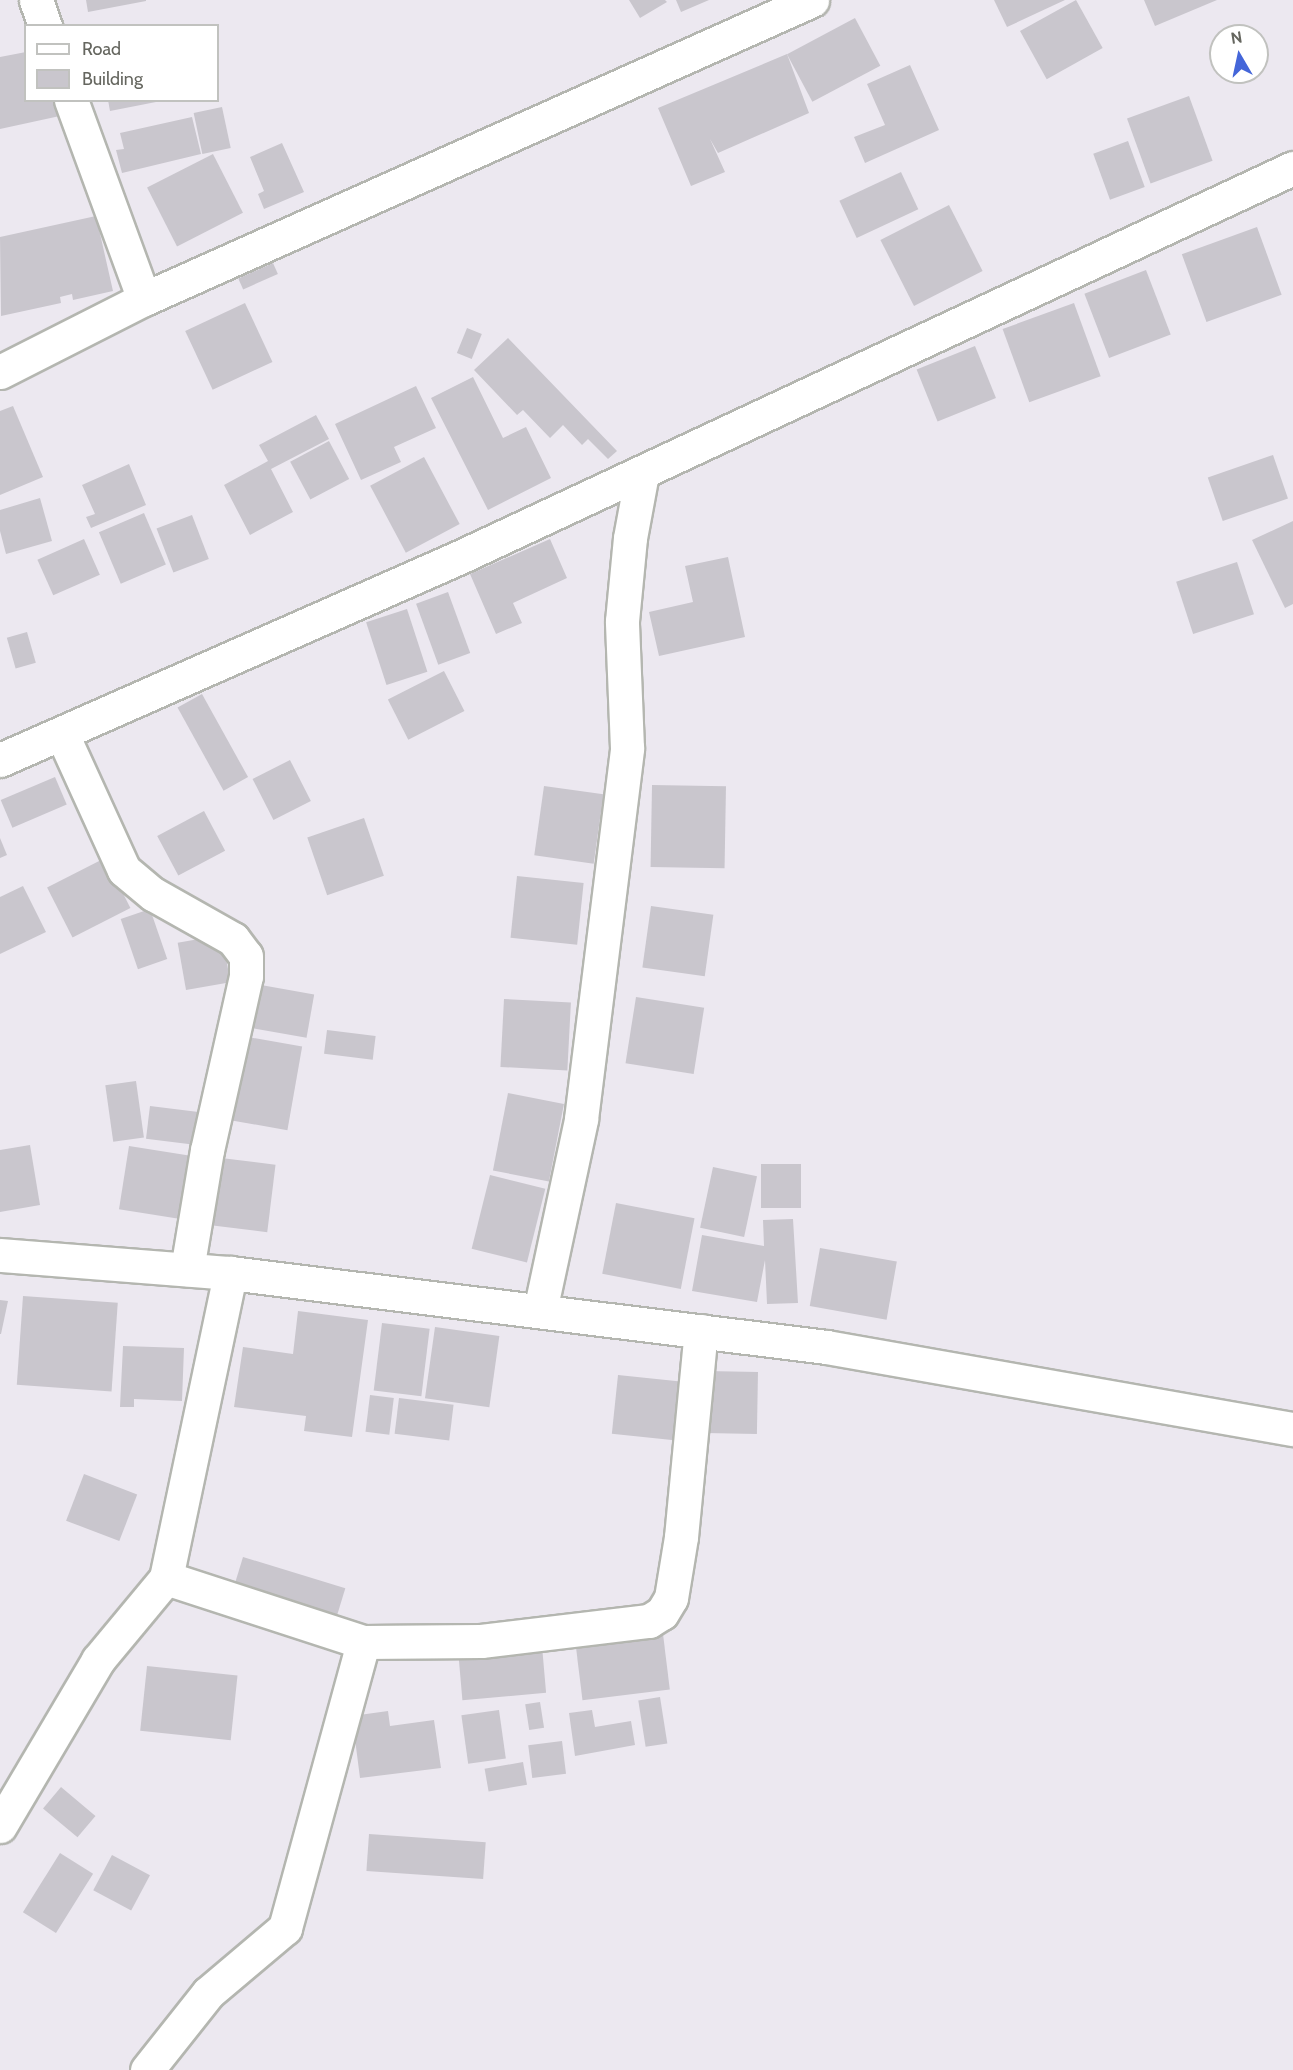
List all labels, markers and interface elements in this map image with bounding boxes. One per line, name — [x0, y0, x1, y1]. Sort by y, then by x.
legend — [24, 24, 219, 102]
north arrow — [1209, 24, 1269, 84]
text: N — [1229, 27, 1243, 48]
text: Road — [82, 38, 121, 60]
text: Building — [82, 68, 143, 90]

